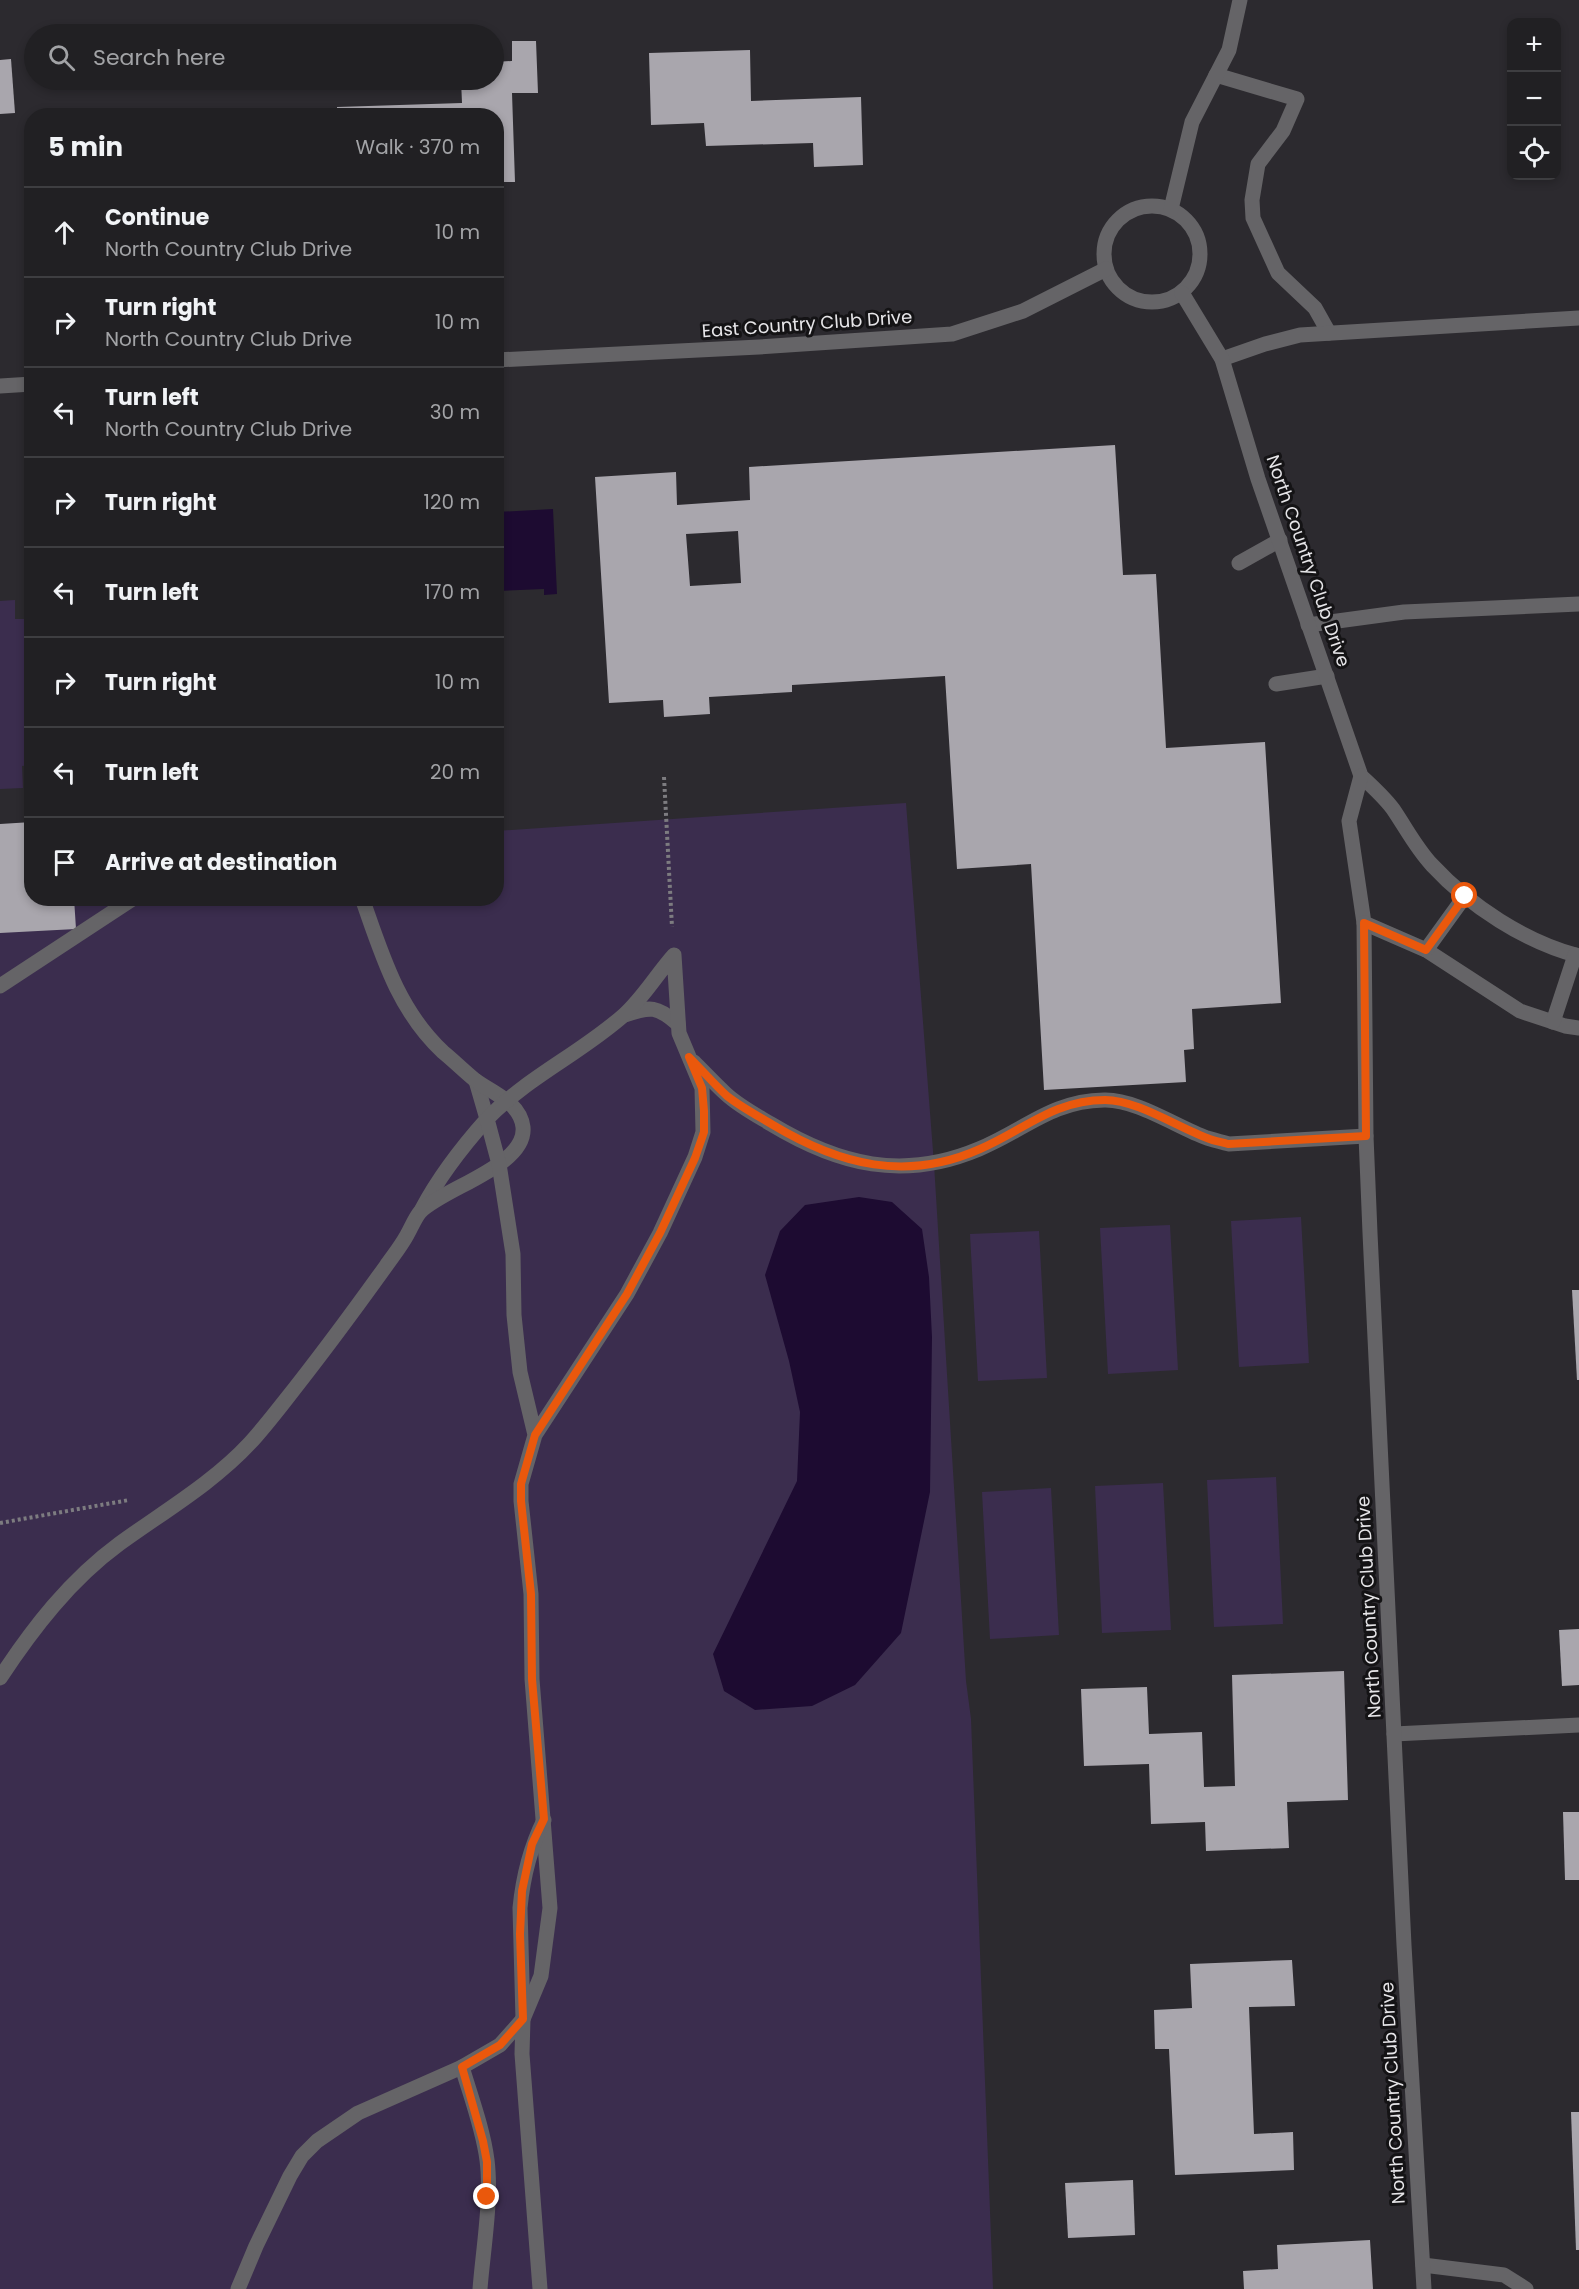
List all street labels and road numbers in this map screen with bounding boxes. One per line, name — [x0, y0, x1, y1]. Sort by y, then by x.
street label: East Country Club Drive — [701, 304, 913, 343]
street label: North Country Club Drive — [1260, 452, 1356, 670]
street label: North Country Club Drive — [1350, 1495, 1387, 1719]
street label: North Country Club Drive — [1374, 1981, 1411, 2205]

